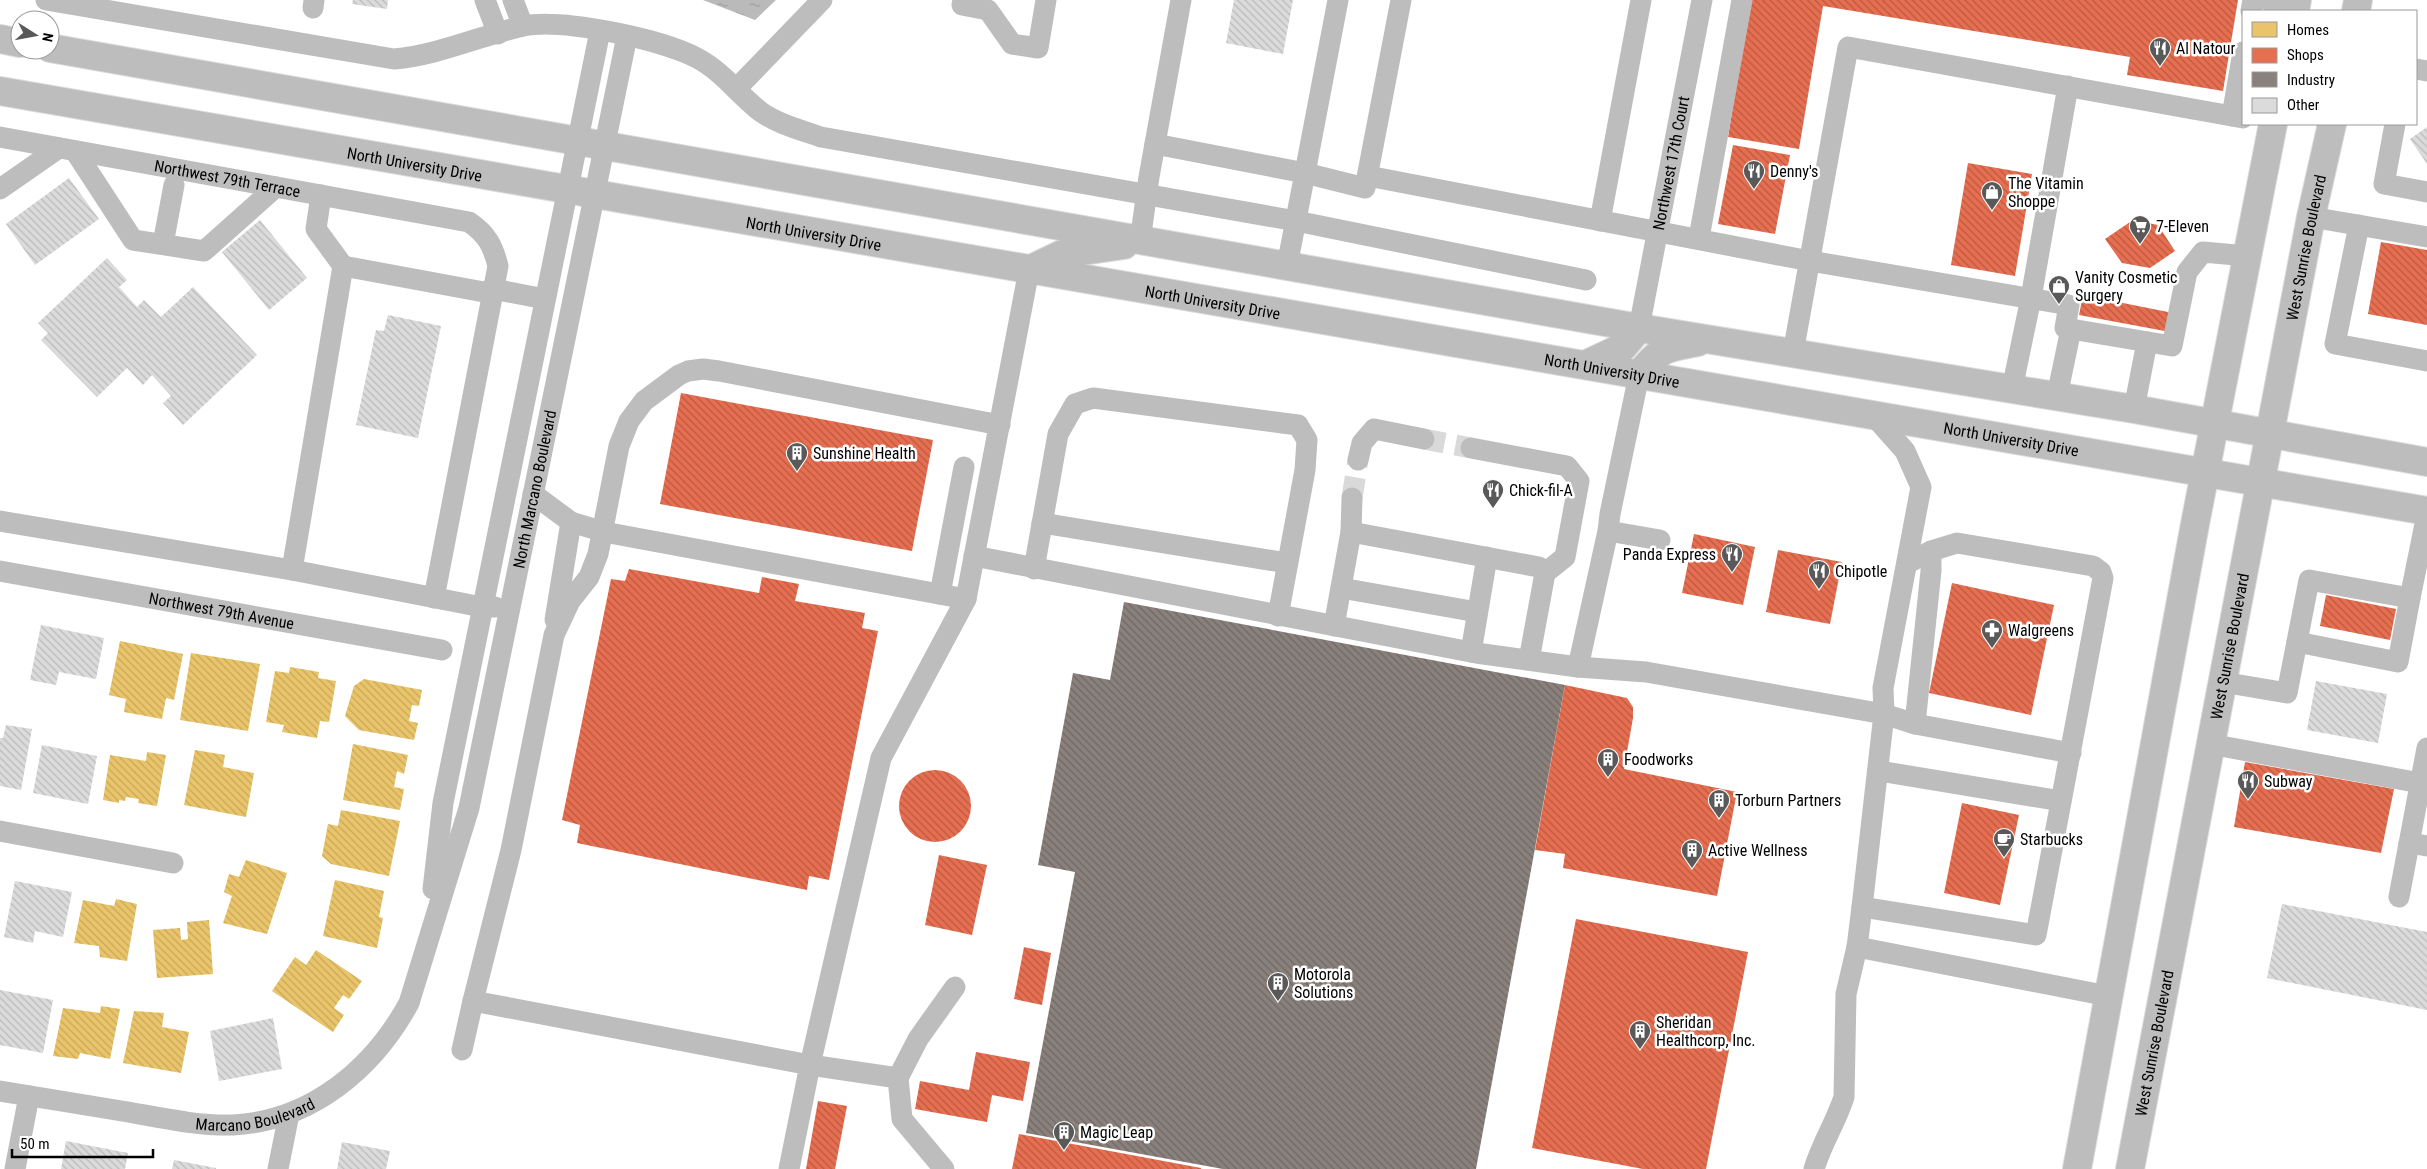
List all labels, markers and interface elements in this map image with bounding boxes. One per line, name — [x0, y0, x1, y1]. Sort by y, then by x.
north arrow — [10, 10, 60, 60]
legend — [2242, 10, 2417, 125]
text: Homes — [2287, 21, 2329, 39]
text: N — [39, 32, 56, 43]
restaurant icon: Al Natour — [2148, 36, 2172, 67]
place label: Al Natour — [2176, 39, 2235, 58]
text: Shops — [2287, 46, 2324, 64]
text: Industry — [2287, 71, 2335, 89]
street label: Northwest 17th Court — [1649, 94, 1693, 232]
text: Other — [2287, 96, 2320, 114]
street label: North University Drive — [345, 143, 484, 186]
street label: Northwest 79th Terrace — [153, 156, 302, 201]
restaurant icon: Denny's — [1742, 159, 1766, 190]
place label: Denny's — [1770, 162, 1818, 181]
street label: West Sunrise Boulevard — [2282, 173, 2330, 322]
place label: The Vitamin Shoppe — [2008, 174, 2084, 211]
shop icon: The Vitamin Shoppe — [1980, 180, 2004, 211]
street label: North University Drive — [744, 213, 883, 255]
supermarket icon: 7-Eleven — [2128, 214, 2152, 245]
place label: 7-Eleven — [2156, 217, 2209, 236]
place label: Vanity Cosmetic Surgery — [2075, 268, 2178, 305]
shop icon: Vanity Cosmetic Surgery — [2047, 274, 2071, 305]
street label: North University Drive — [1144, 282, 1282, 323]
street label: North University Drive — [1543, 350, 1681, 392]
street label: North Marcano Boulevard — [509, 408, 560, 570]
street label: North University Drive — [1942, 419, 2080, 460]
building icon: Sunshine Health — [785, 441, 809, 472]
place label: Sunshine Health — [813, 444, 916, 463]
restaurant icon: Chick-fil-A — [1481, 478, 1505, 509]
place label: Chick-fil-A — [1509, 481, 1573, 500]
restaurant icon: Panda Express — [1720, 542, 1744, 573]
place label: Panda Express — [1623, 545, 1716, 564]
restaurant icon: Chipotle — [1807, 559, 1831, 590]
place label: Chipotle — [1835, 562, 1887, 581]
street label: West Sunrise Boulevard — [2207, 572, 2253, 721]
street label: Northwest 79th Avenue — [147, 589, 296, 633]
pharmacy icon: Walgreens — [1980, 618, 2004, 649]
place label: Walgreens — [2008, 621, 2074, 640]
building icon: Foodworks — [1596, 747, 1620, 778]
place label: Foodworks — [1624, 750, 1693, 769]
restaurant icon: Subway — [2236, 769, 2260, 800]
place label: Subway — [2264, 772, 2313, 791]
building icon: Torburn Partners — [1707, 788, 1731, 819]
place label: Torburn Partners — [1735, 791, 1841, 810]
cafe icon: Starbucks — [1992, 827, 2016, 858]
place label: Starbucks — [2020, 830, 2083, 849]
building icon: Active Wellness — [1680, 838, 1704, 869]
place label: Active Wellness — [1708, 841, 1808, 860]
place label: Motorola Solutions — [1294, 965, 1353, 1002]
street label: West Sunrise Boulevard — [2131, 969, 2178, 1118]
building icon: Motorola Solutions — [1266, 971, 1290, 1002]
place label: Sheridan Healthcorp, Inc. — [1656, 1013, 1756, 1050]
building icon: Sheridan Healthcorp, Inc. — [1628, 1019, 1652, 1050]
street label: Marcano Boulevard — [195, 1094, 318, 1135]
building icon: Magic Leap — [1052, 1120, 1076, 1151]
place label: Magic Leap — [1080, 1123, 1153, 1142]
scale bar — [12, 1126, 154, 1158]
text: 50 m — [20, 1135, 50, 1153]

